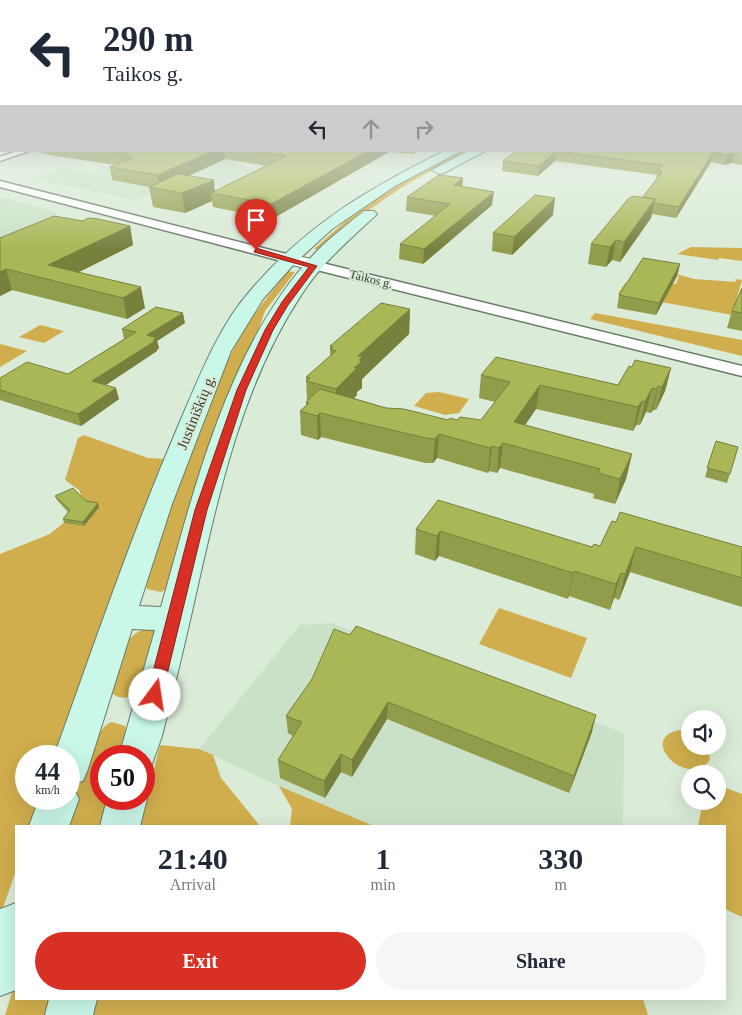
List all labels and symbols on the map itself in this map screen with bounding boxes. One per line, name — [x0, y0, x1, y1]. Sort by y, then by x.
pin — [235, 199, 277, 250]
street label: Taikos g. — [348, 267, 394, 291]
street label: Justiniškių g. — [174, 372, 218, 452]
position arrow — [128, 668, 180, 720]
speed limit sign: 50 — [90, 745, 155, 810]

